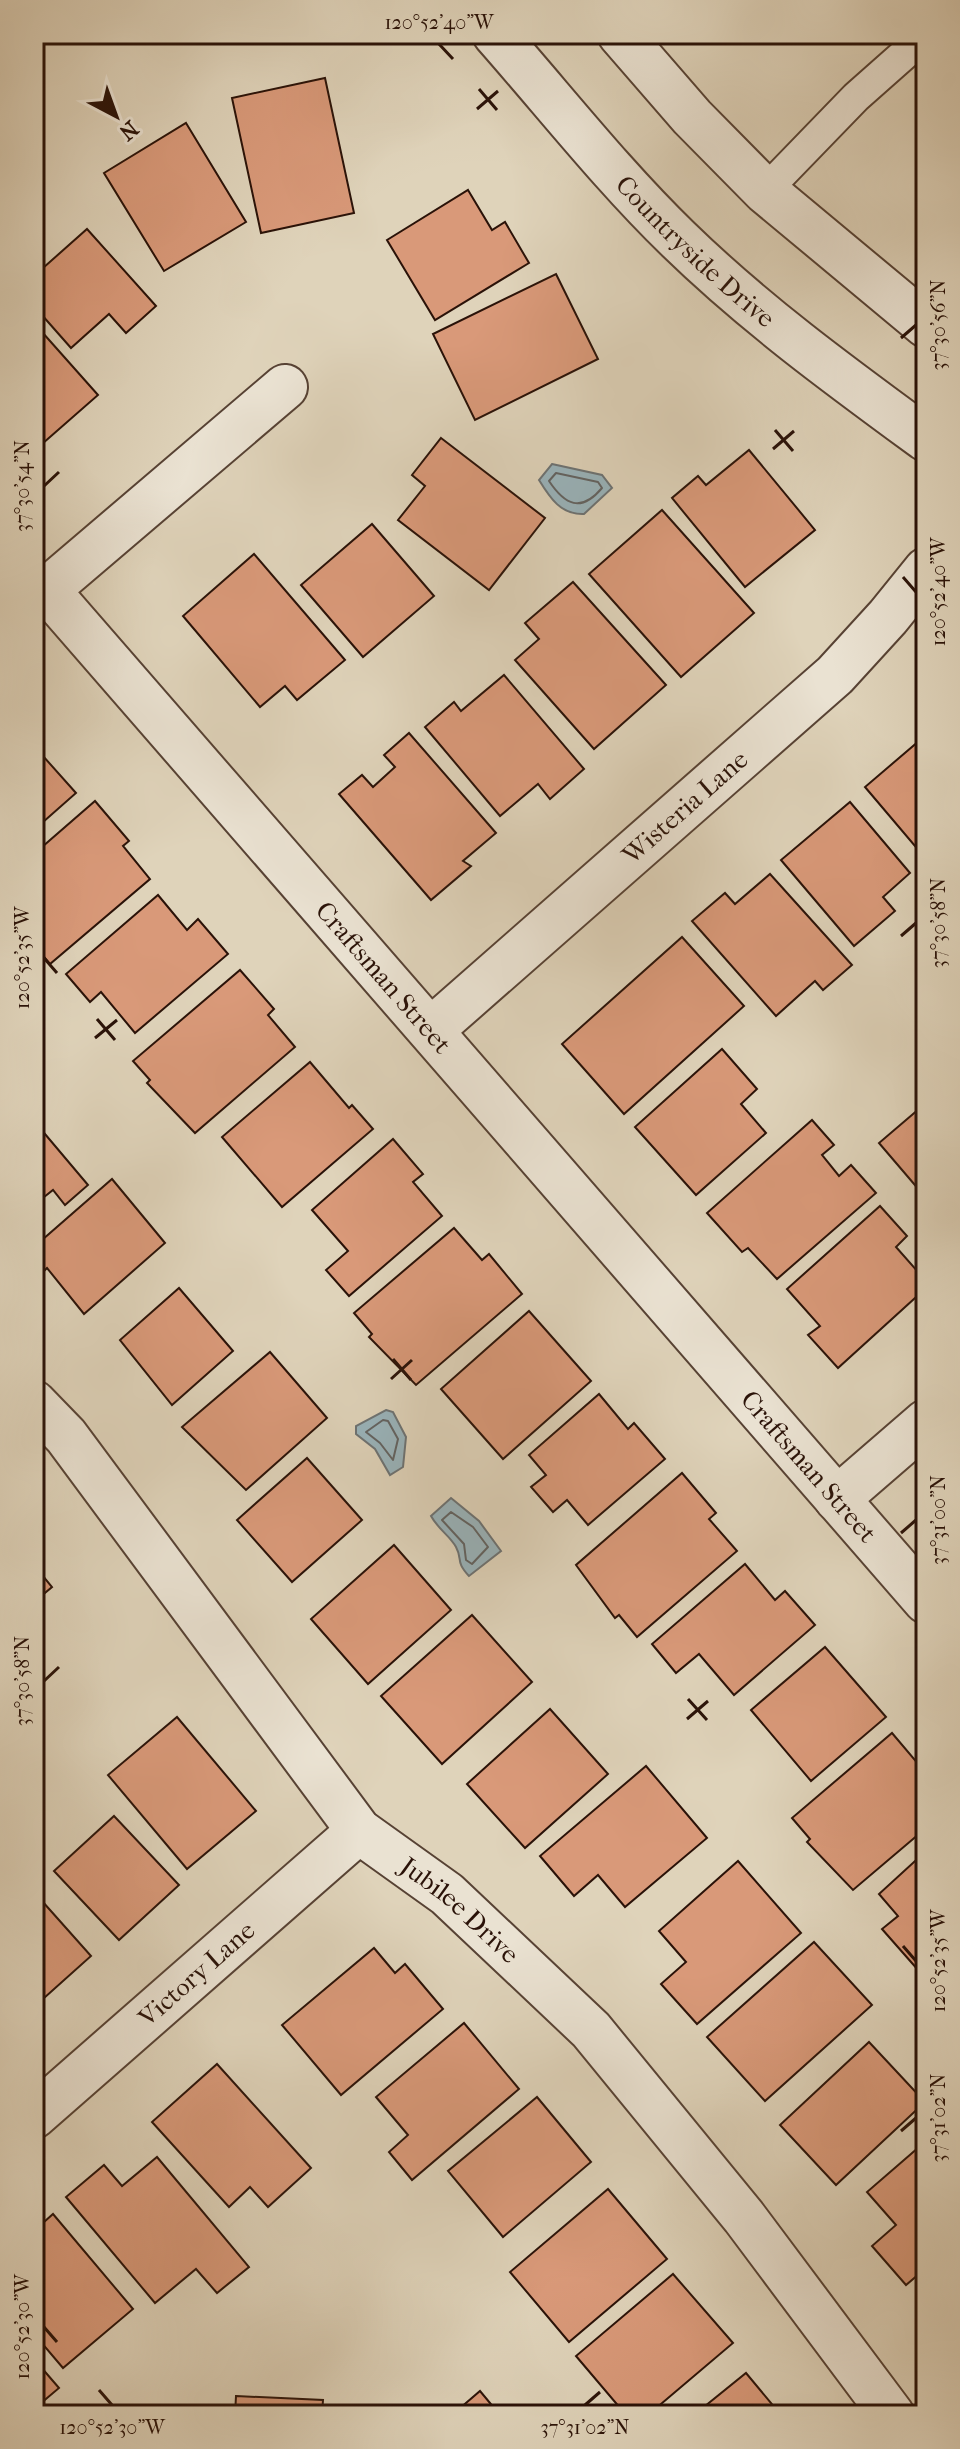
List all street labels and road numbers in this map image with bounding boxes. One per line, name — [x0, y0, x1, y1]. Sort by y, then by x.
street label: Countryside Drive — [609, 169, 781, 334]
street label: Wisteria Lane — [615, 744, 754, 871]
street label: Craftsman Street — [309, 895, 458, 1060]
street label: Craftsman Street — [734, 1384, 883, 1549]
street label: Jubilee Drive — [393, 1850, 525, 1970]
street label: Victory Lane — [132, 1915, 261, 2034]

